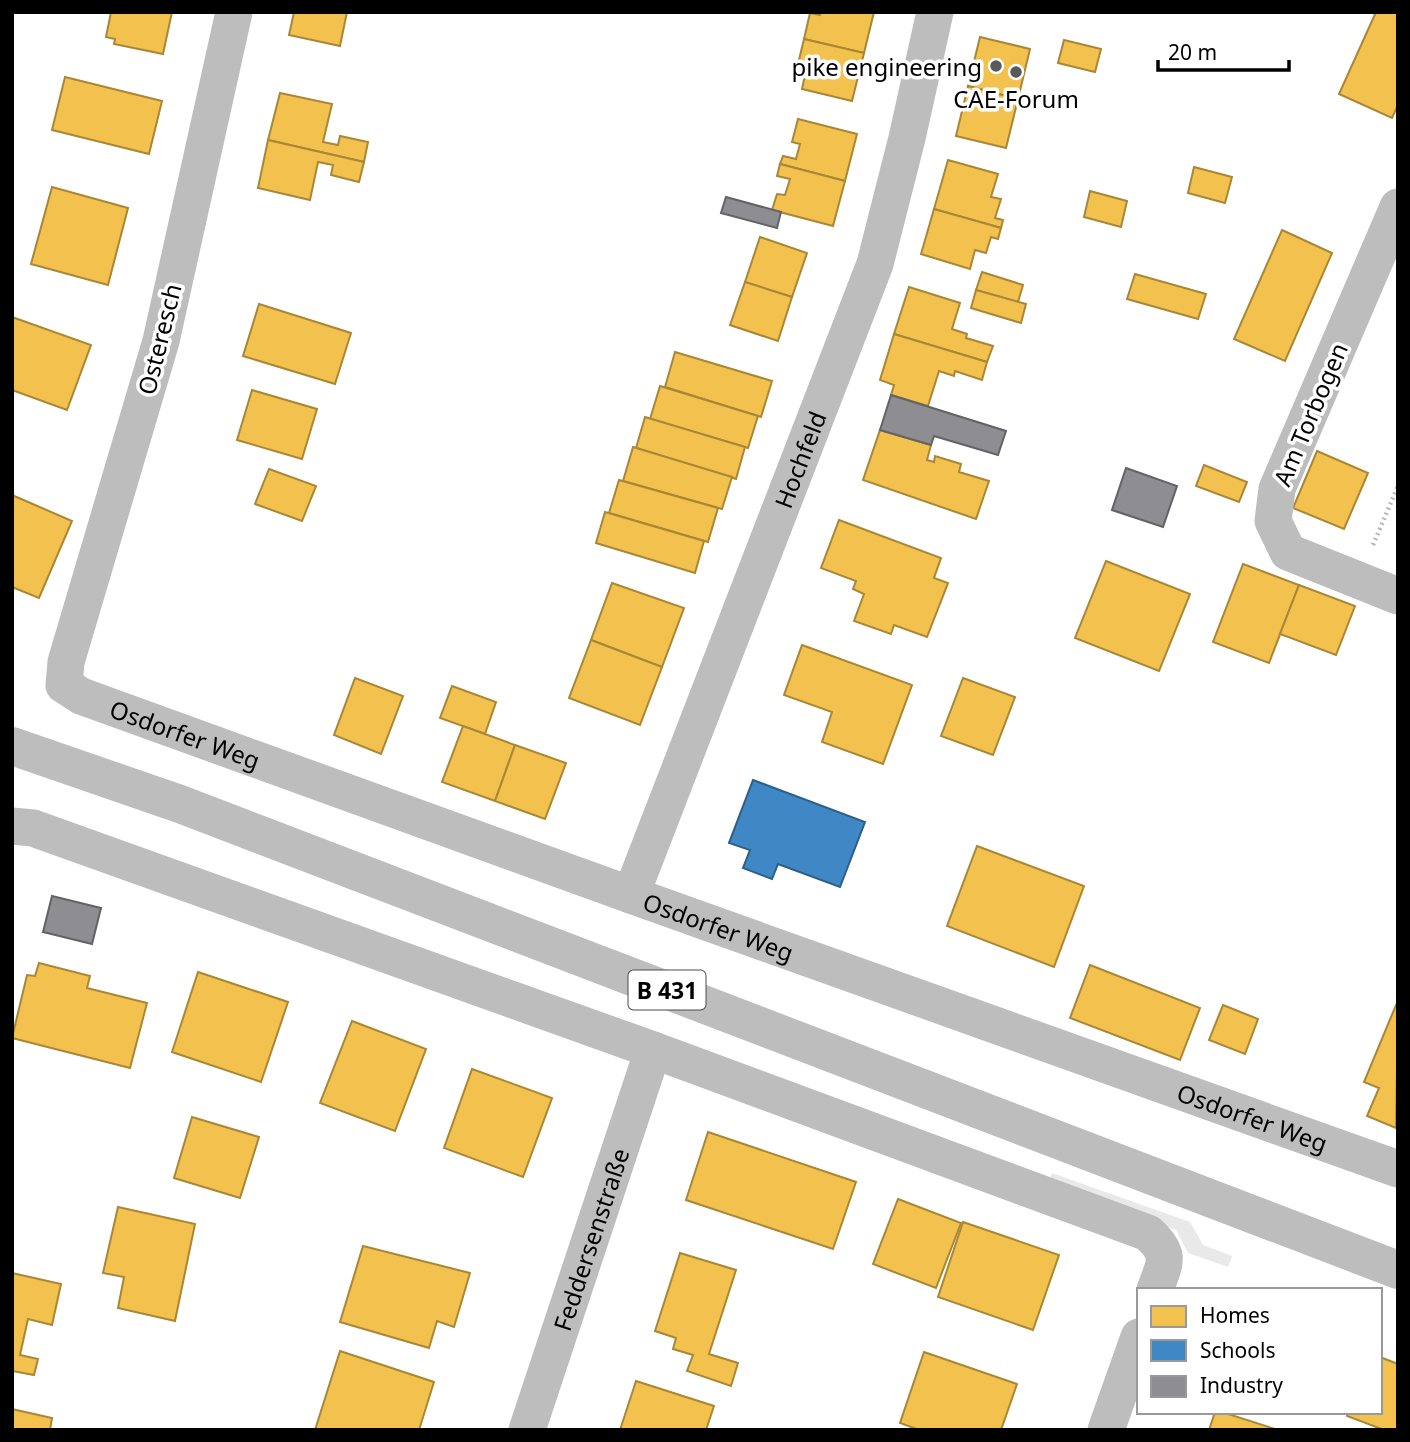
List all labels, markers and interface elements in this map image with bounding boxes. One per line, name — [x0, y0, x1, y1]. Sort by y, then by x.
scale bar — [1158, 28, 1289, 72]
text: 20 m — [1168, 38, 1217, 66]
place label: pike engineering — [792, 50, 982, 83]
marker: pike engineering — [988, 58, 1004, 74]
marker: CAE-Forum — [1008, 64, 1024, 80]
place label: CAE-Forum — [953, 82, 1079, 115]
street label: Osteresch — [129, 280, 189, 398]
street label: Am Torbogen — [1265, 337, 1355, 491]
street label: Hochfeld — [766, 406, 833, 513]
street label: Osdorfer Weg — [106, 691, 265, 776]
street label: Osdorfer Weg — [639, 884, 798, 968]
road number: B 431 — [628, 970, 706, 1009]
street label: Osdorfer Weg — [1173, 1075, 1332, 1159]
street label: Feddersenstraße — [545, 1144, 636, 1335]
legend — [1137, 1288, 1382, 1414]
text: Homes — [1200, 1301, 1270, 1329]
text: Schools — [1200, 1336, 1275, 1364]
text: Industry — [1200, 1371, 1283, 1399]

